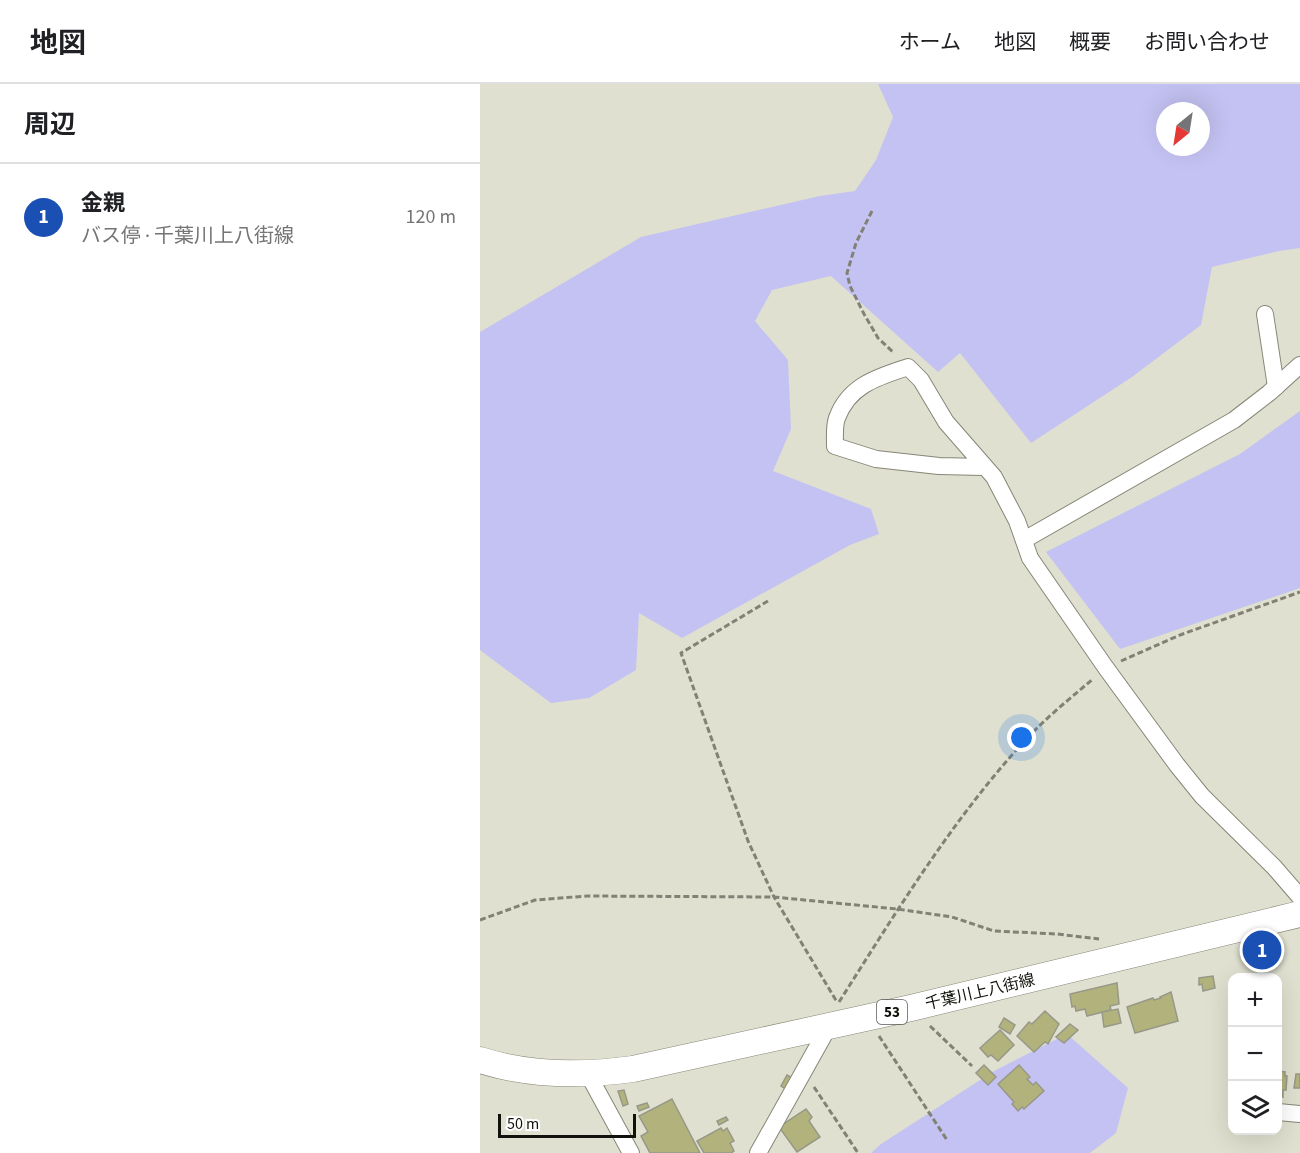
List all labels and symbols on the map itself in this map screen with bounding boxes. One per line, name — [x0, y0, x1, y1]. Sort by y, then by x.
north arrow — [1156, 102, 1210, 156]
your location — [1007, 723, 1036, 752]
pin: 1 — [1242, 928, 1282, 972]
street label: 千葉川上八街線 — [923, 969, 1037, 1015]
road number: 53 — [877, 1000, 907, 1024]
scale bar — [498, 1111, 636, 1138]

